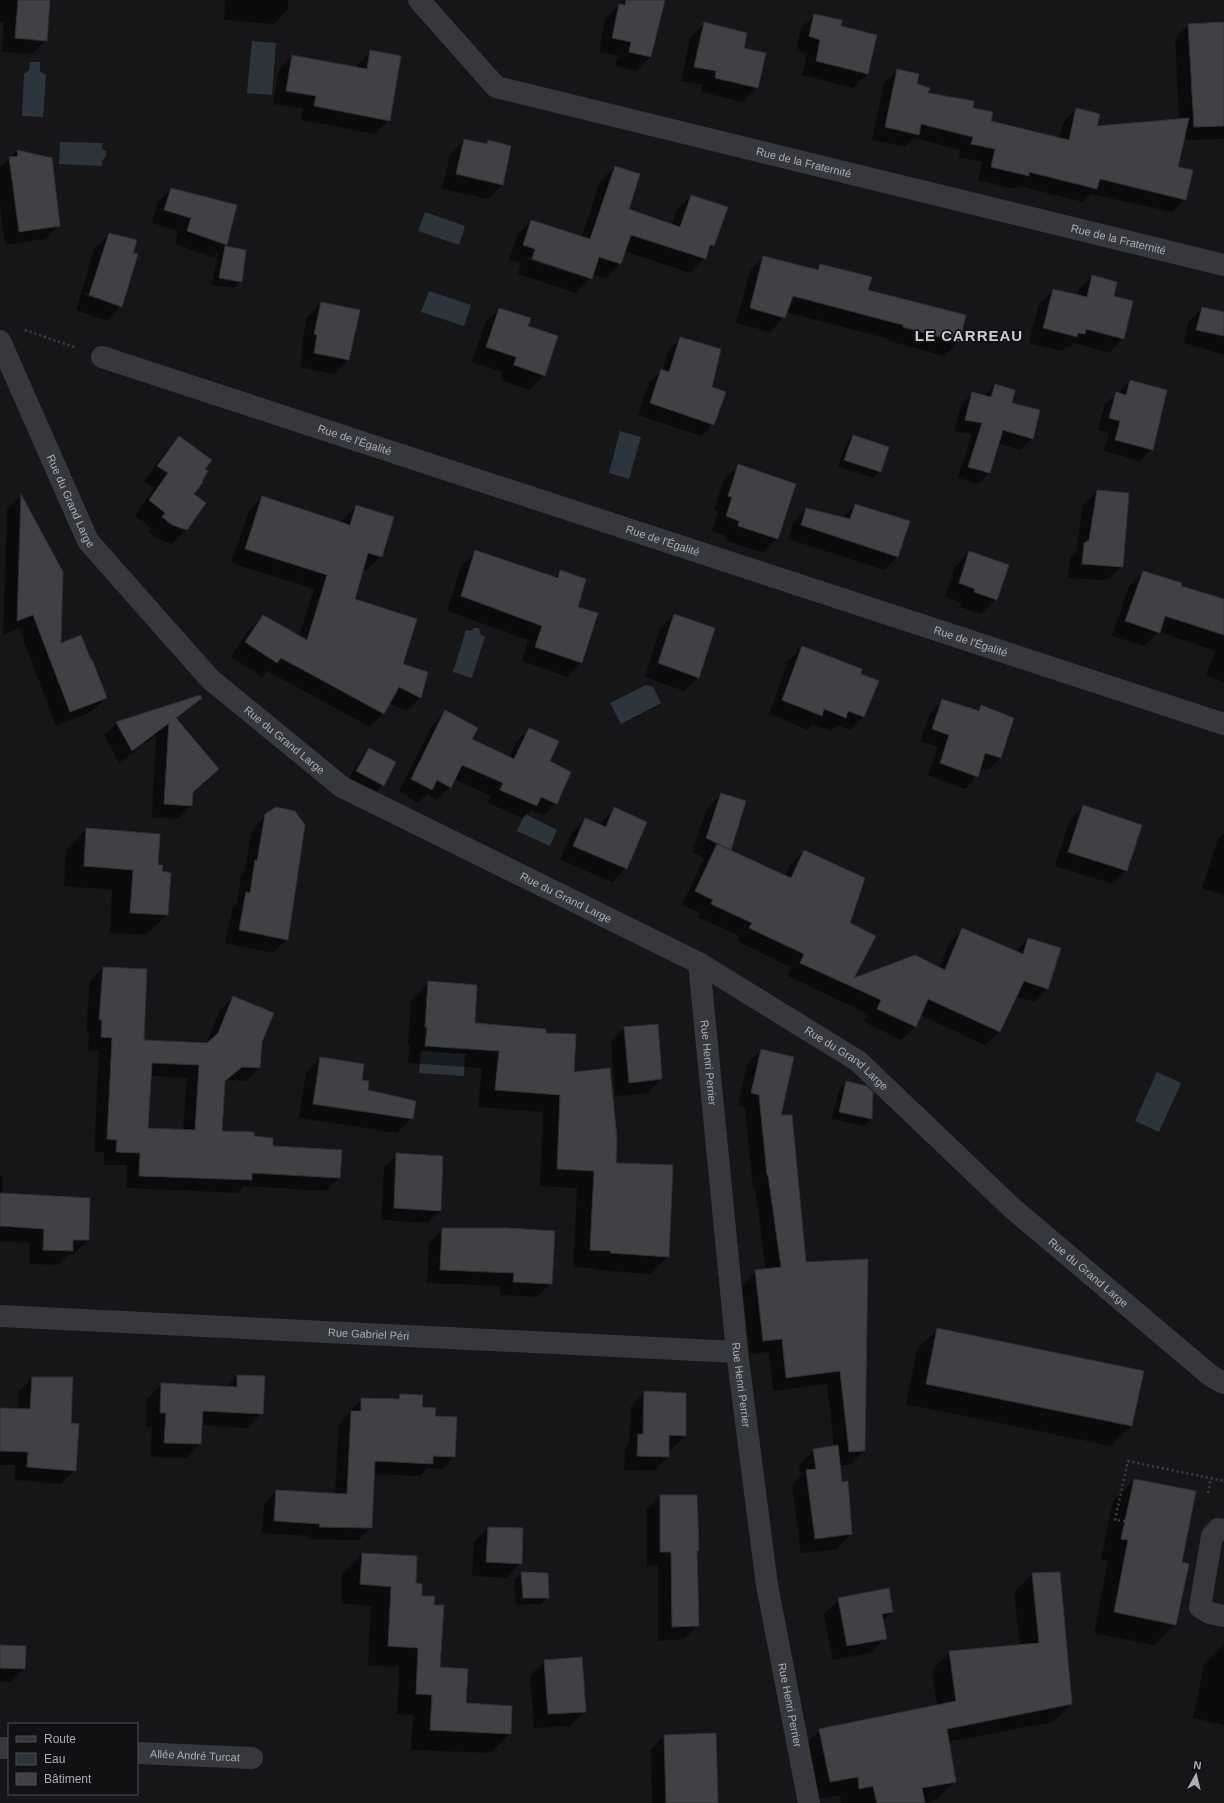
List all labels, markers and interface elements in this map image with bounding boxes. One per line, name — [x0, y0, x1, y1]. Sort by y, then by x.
street label: Rue de la Fraternité — [755, 145, 852, 180]
street label: Rue de la Fraternité — [1070, 222, 1167, 257]
district label: LE CARREAU — [915, 327, 1023, 344]
street label: Rue de l'Égalité — [316, 422, 393, 457]
street label: Rue du Grand Large — [45, 453, 97, 550]
street label: Rue de l'Égalité — [624, 523, 701, 558]
street label: Rue de l'Égalité — [932, 624, 1009, 659]
street label: Rue du Grand Large — [242, 704, 327, 776]
street label: Rue du Grand Large — [518, 870, 614, 925]
street label: Rue Henri Perrier — [699, 1019, 719, 1106]
street label: Rue du Grand Large — [803, 1024, 890, 1092]
street label: Rue du Grand Large — [1046, 1236, 1131, 1310]
street label: Rue Gabriel Péri — [328, 1326, 410, 1342]
street label: Rue Henri Perrier — [730, 1342, 753, 1428]
street label: Rue Henri Perrier — [776, 1662, 804, 1749]
legend — [8, 1723, 138, 1795]
text: Route — [44, 1732, 76, 1746]
street label: Allée André Turcat — [150, 1748, 240, 1763]
text: Eau — [44, 1752, 65, 1766]
north arrow — [1176, 1755, 1216, 1795]
text: N — [1193, 1759, 1202, 1772]
text: Bâtiment — [44, 1772, 92, 1786]

